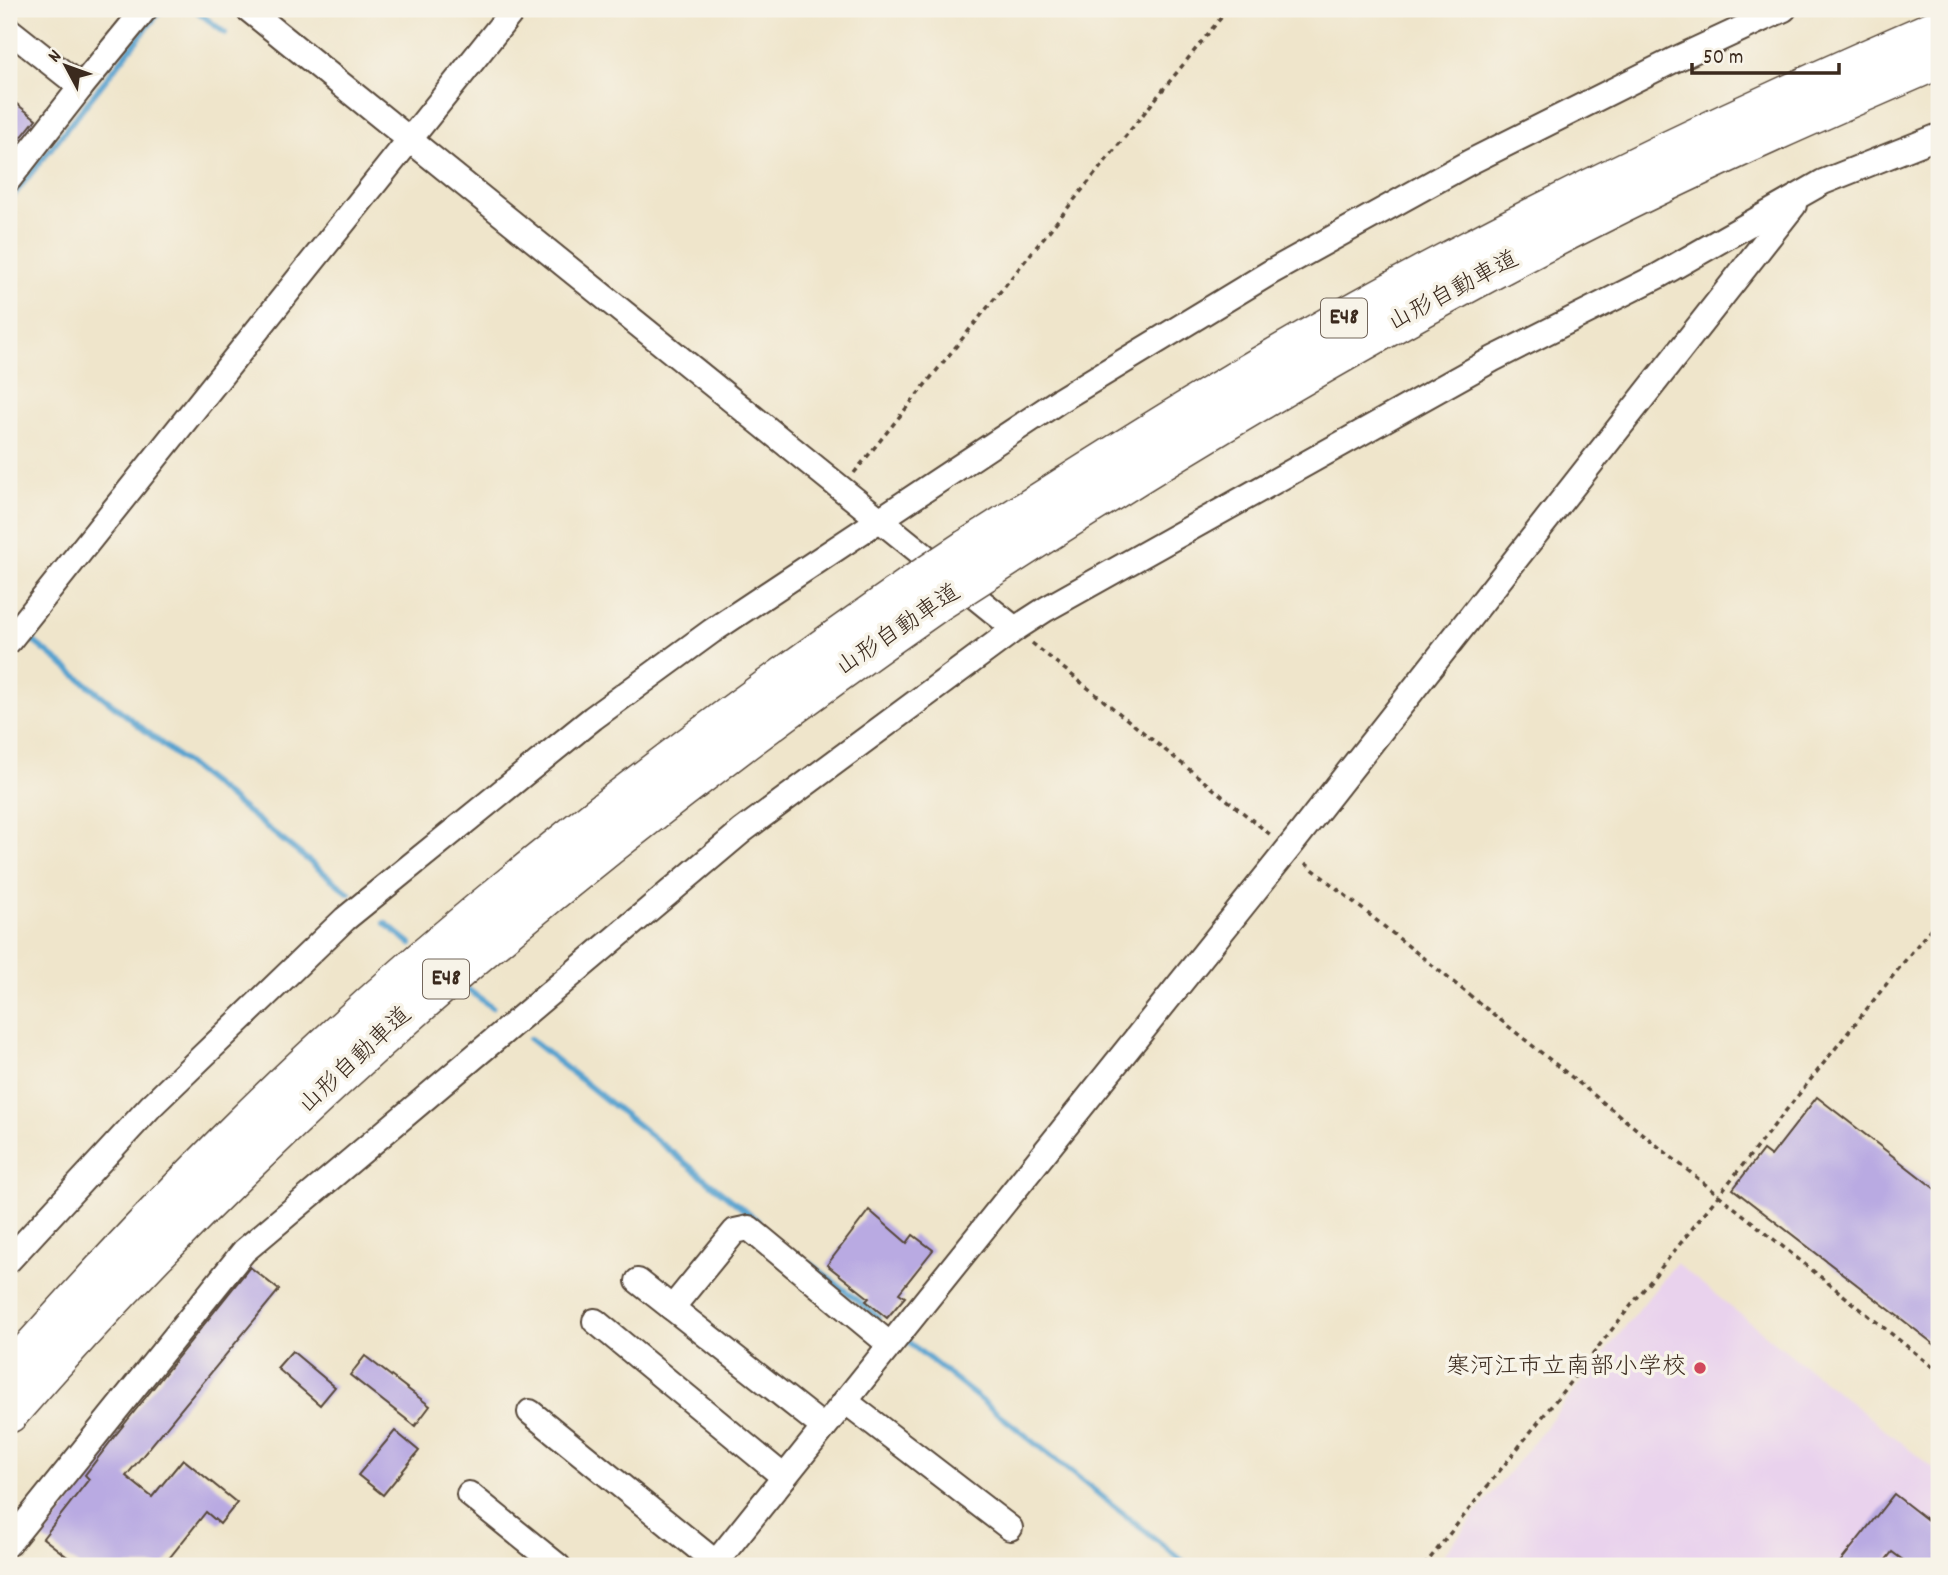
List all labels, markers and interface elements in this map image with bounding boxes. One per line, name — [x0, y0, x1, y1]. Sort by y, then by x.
north arrow — [32, 32, 102, 102]
scale bar — [1692, 32, 1840, 76]
text: 50 m — [1703, 44, 1743, 74]
text: N — [43, 45, 69, 70]
street label: 山形自動車道 — [1382, 243, 1526, 341]
road number: E48 — [1321, 298, 1367, 338]
street label: 山形自動車道 — [830, 577, 968, 685]
road number: E48 — [423, 960, 469, 998]
street label: 山形自動車道 — [292, 999, 420, 1123]
place label: 寒河江市立南部小学校 — [1446, 1351, 1686, 1385]
marker: 寒河江市立南部小学校 — [1692, 1360, 1708, 1376]

